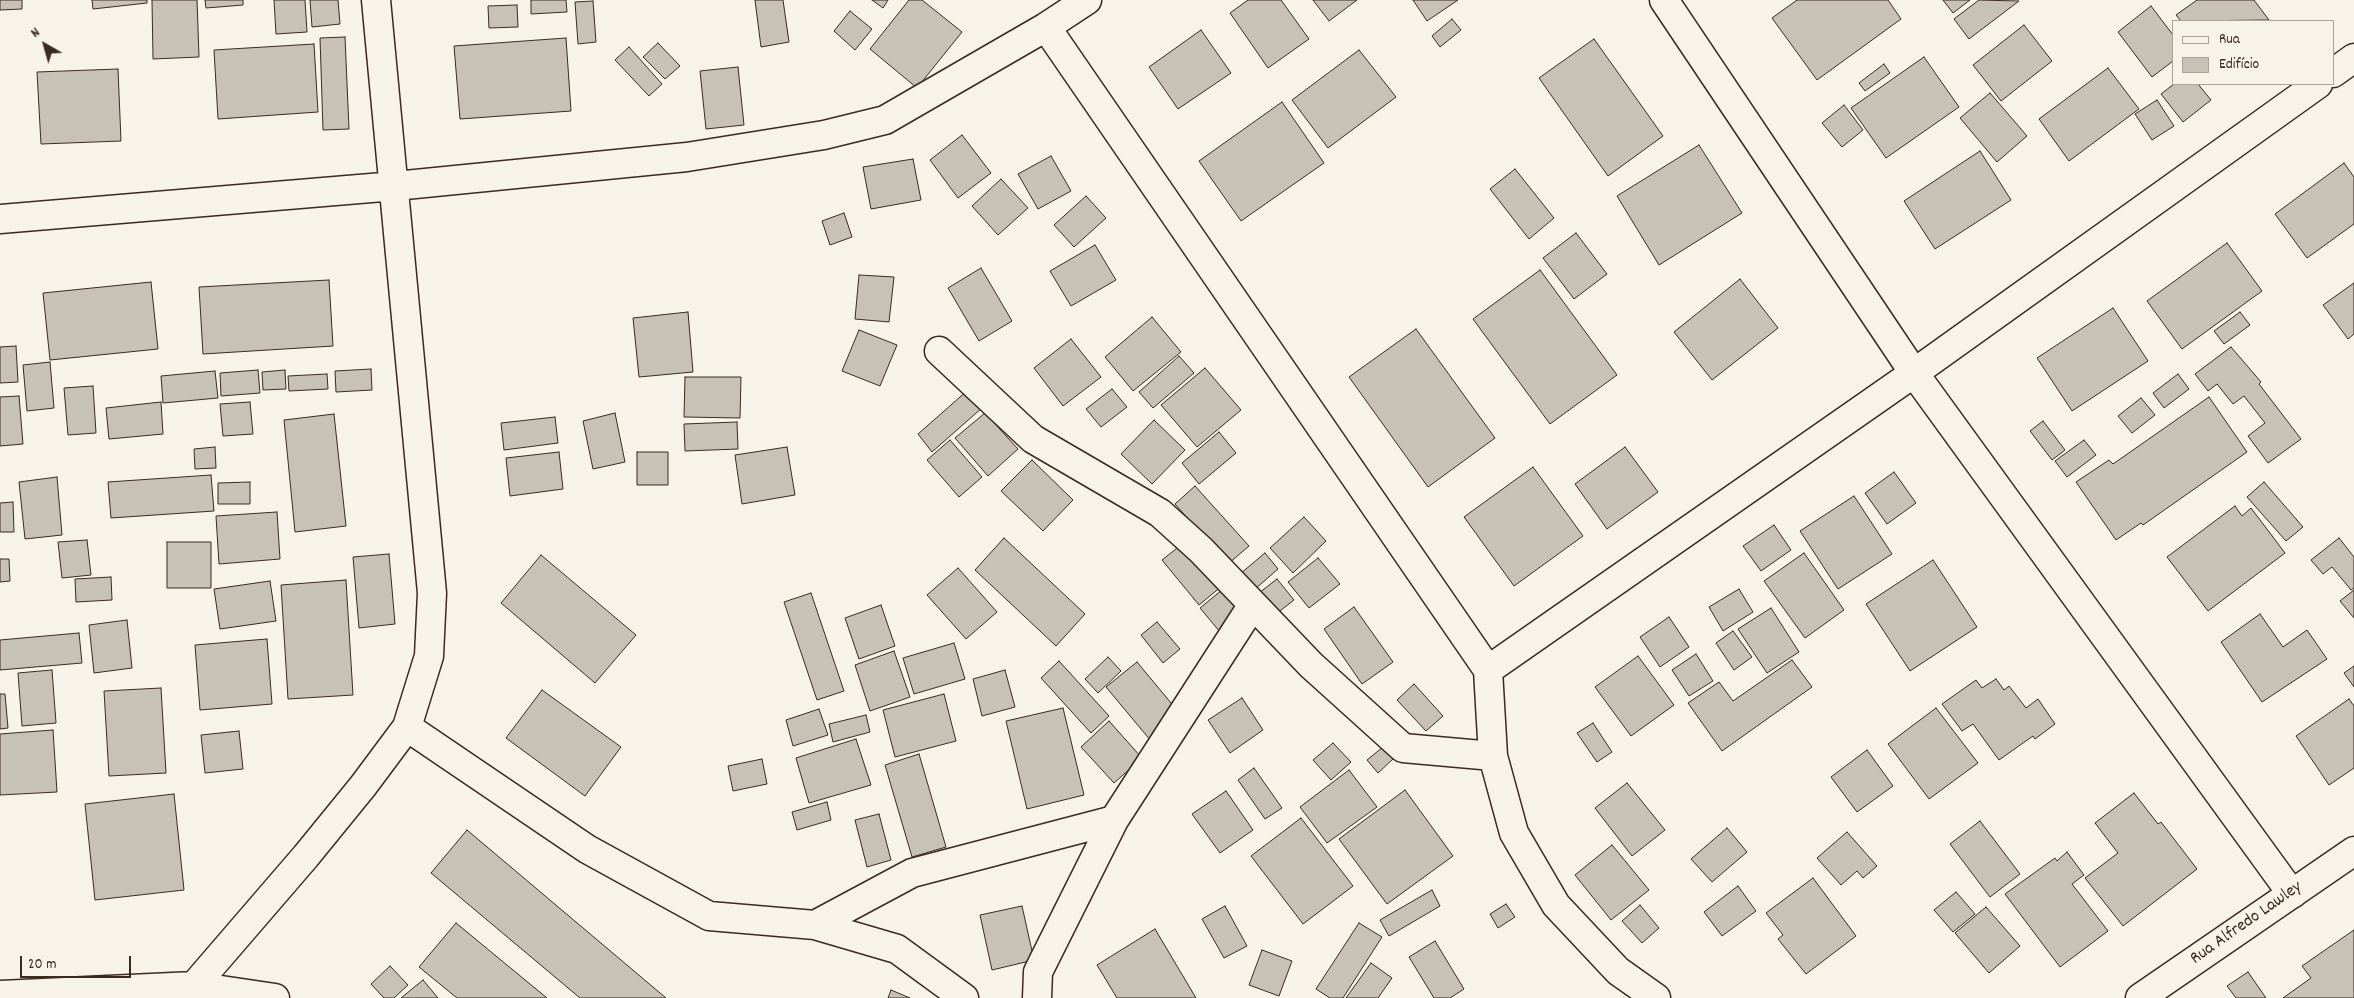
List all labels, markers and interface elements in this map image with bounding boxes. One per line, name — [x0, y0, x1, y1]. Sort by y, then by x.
north arrow — [20, 20, 70, 70]
legend — [2172, 20, 2334, 85]
text: N — [27, 23, 45, 43]
text: Rua — [2219, 29, 2240, 51]
text: Edifício — [2219, 54, 2259, 76]
street label: Rua Alfredo Lawley — [2187, 877, 2307, 971]
scale bar — [22, 946, 134, 978]
text: 20 m — [28, 954, 56, 976]

